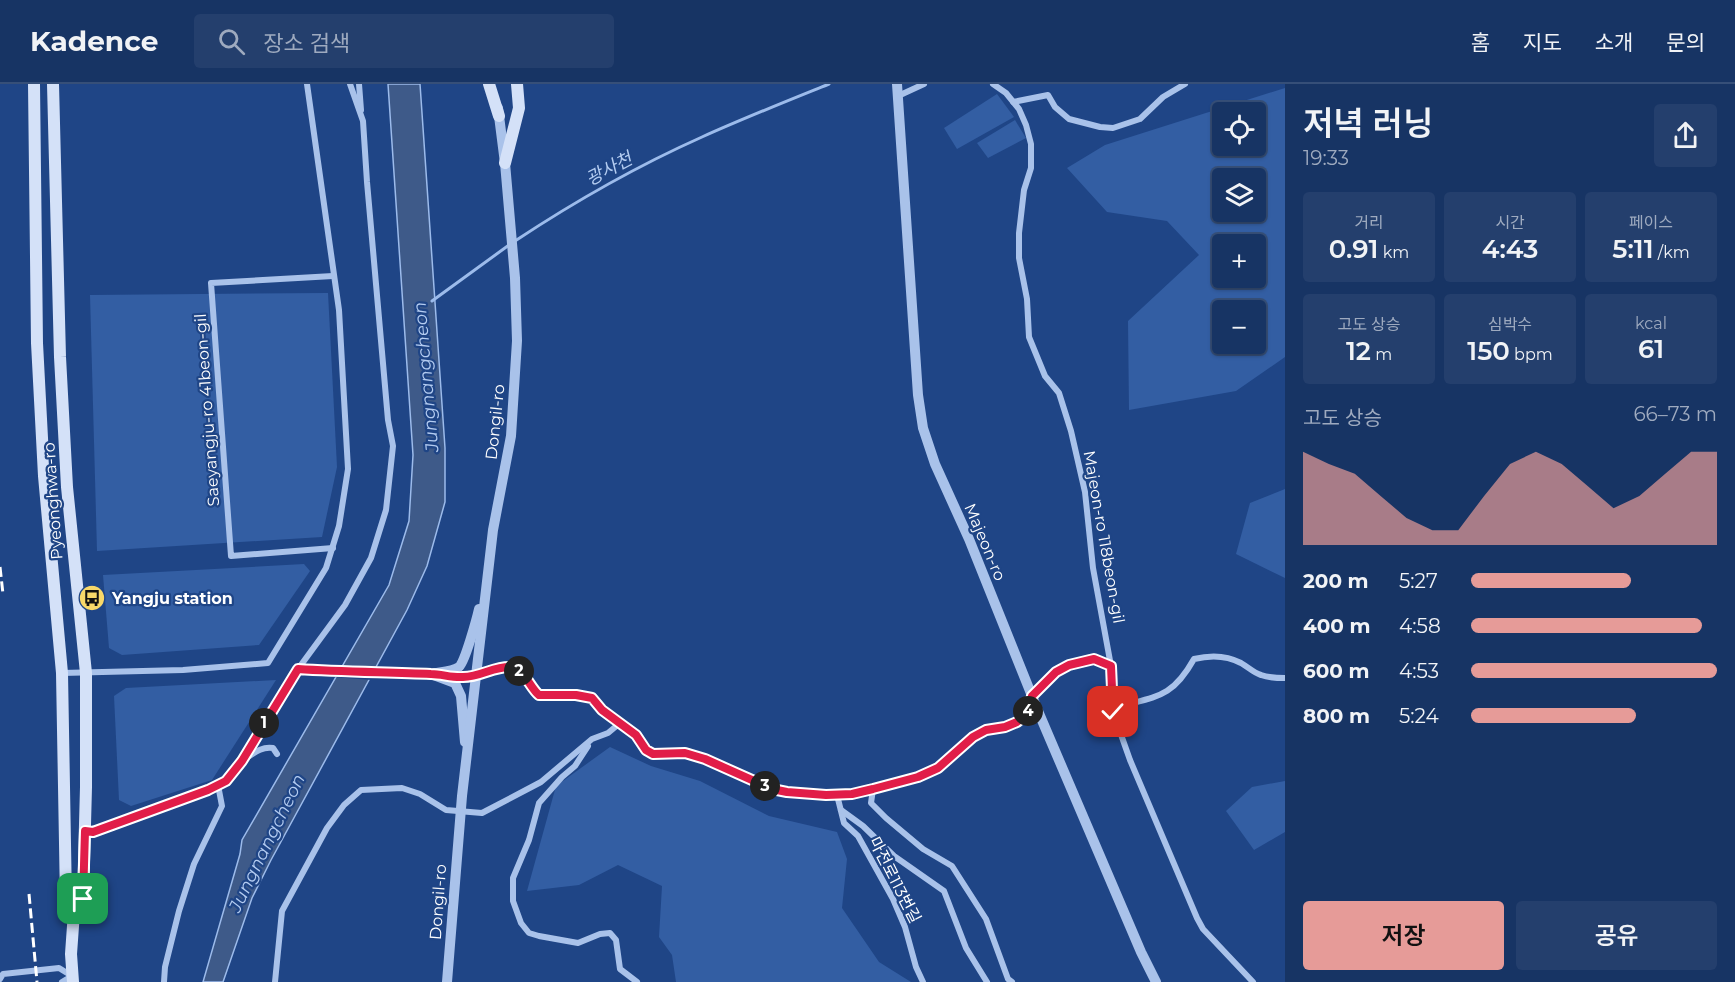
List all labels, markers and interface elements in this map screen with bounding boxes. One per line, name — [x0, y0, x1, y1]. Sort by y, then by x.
search box — [194, 14, 614, 68]
text: Kadence — [30, 24, 158, 58]
icon: search — [215, 25, 248, 58]
text: 장소 검색 — [263, 30, 350, 57]
text: 홈 — [1471, 30, 1490, 55]
text: 지도 — [1523, 30, 1562, 55]
text: 소개 — [1595, 30, 1633, 55]
text: 문의 — [1666, 30, 1705, 55]
map controls — [1212, 102, 1266, 354]
button: locate — [1212, 102, 1266, 156]
text: 저녁 러닝 — [1303, 103, 1434, 143]
button: share — [1654, 104, 1717, 167]
water label: 광사천 — [582, 146, 638, 190]
text: 19:33 — [1303, 146, 1349, 170]
button: layers — [1212, 168, 1266, 222]
text: 거리 — [1354, 213, 1384, 232]
text: 시간 — [1495, 213, 1525, 232]
text: 페이스 — [1629, 213, 1673, 232]
text: 0.91 — [1329, 233, 1379, 265]
text: 4:43 — [1482, 233, 1538, 265]
text: 5:11 — [1612, 233, 1654, 265]
button: + — [1212, 234, 1266, 288]
text: km — [1379, 243, 1409, 262]
text: /km — [1654, 243, 1690, 262]
button: − — [1212, 300, 1266, 354]
water label: Jungnangcheon — [408, 301, 444, 454]
street label: Saeyangju-ro 41beon-gil — [191, 313, 223, 507]
text: kcal — [1635, 314, 1667, 333]
text: 고도 상승 — [1337, 315, 1401, 334]
text: 심박수 — [1488, 315, 1532, 334]
text: 61 — [1638, 333, 1664, 365]
text: 12 — [1346, 335, 1371, 367]
text: 150 — [1467, 335, 1510, 367]
text: m — [1371, 345, 1392, 364]
text: bpm — [1510, 345, 1553, 364]
street label: Dongil-ro — [482, 383, 508, 461]
text: 66–73 m — [1633, 402, 1717, 426]
text: 고도 상승 — [1303, 406, 1382, 430]
street label: Pyeonghwa-ro — [39, 442, 67, 560]
street label: Majeon-ro 118beon-gil — [1079, 449, 1129, 625]
street label: Majeon-ro — [960, 501, 1010, 583]
text: 200 m — [1303, 569, 1369, 593]
text: 5:27 — [1399, 569, 1438, 593]
bus stop icon: Yangju station — [77, 583, 107, 613]
place label: Yangju station — [111, 589, 233, 608]
text: 400 m — [1303, 614, 1371, 638]
text: 4:58 — [1399, 614, 1441, 638]
pin: 2 — [504, 656, 534, 686]
text: 600 m — [1303, 659, 1370, 683]
text: 4:53 — [1399, 659, 1439, 683]
text: 2 — [514, 661, 524, 680]
pin — [1087, 686, 1138, 737]
icon: check — [1096, 695, 1129, 728]
pin: 4 — [1013, 696, 1043, 726]
text: 4 — [1022, 701, 1034, 720]
text: 800 m — [1303, 704, 1370, 728]
text: 5:24 — [1399, 704, 1439, 728]
pin: 1 — [249, 708, 279, 738]
text: 1 — [261, 713, 267, 732]
water label: Jungnangcheon — [224, 770, 310, 916]
pin: 3 — [750, 771, 780, 801]
text: 3 — [760, 776, 770, 795]
street label: 마전로113번길 — [865, 834, 925, 926]
street label: Dongil-ro — [426, 863, 450, 941]
pin — [57, 873, 108, 924]
icon: arrive — [66, 882, 99, 915]
button: 저장 — [1303, 901, 1504, 970]
button: 공유 — [1516, 901, 1717, 970]

